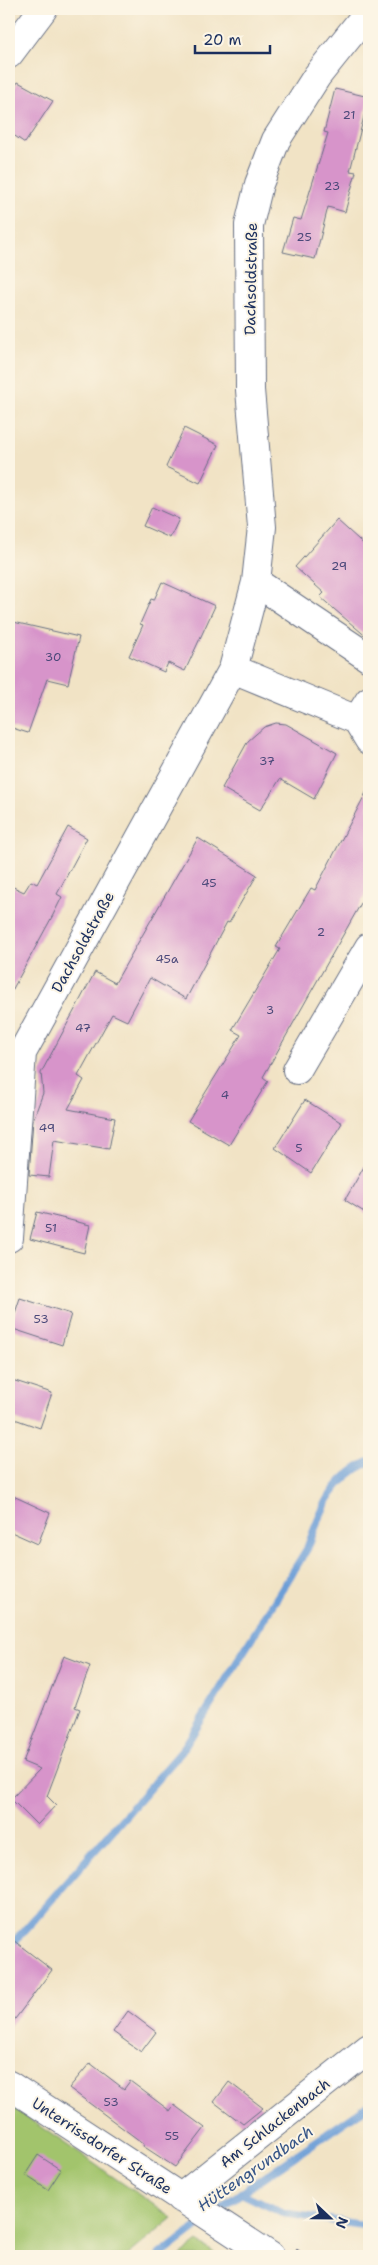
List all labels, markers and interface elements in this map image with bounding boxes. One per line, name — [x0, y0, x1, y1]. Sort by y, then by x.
scale bar — [195, 22, 270, 54]
text: 20 m — [203, 30, 242, 50]
house number: 21 — [343, 107, 355, 123]
house number: 23 — [324, 178, 340, 194]
street label: Dachsoldstraße — [240, 223, 262, 335]
house number: 25 — [296, 229, 312, 245]
house number: 29 — [331, 558, 347, 574]
house number: 30 — [45, 649, 61, 665]
house number: 37 — [259, 753, 275, 769]
house number: 45 — [201, 875, 217, 891]
street label: Dachsoldstraße — [47, 888, 119, 996]
house number: 2 — [317, 924, 325, 940]
house number: 45a — [156, 951, 179, 967]
house number: 3 — [266, 1002, 274, 1018]
house number: 47 — [75, 1020, 91, 1036]
house number: 4 — [221, 1087, 229, 1103]
house number: 49 — [39, 1120, 55, 1136]
house number: 5 — [295, 1140, 303, 1156]
house number: 51 — [45, 1220, 57, 1236]
house number: 53 — [33, 1311, 49, 1327]
street label: Am Schlackenbach — [216, 2074, 334, 2172]
street label: Unterrissdorfer Straße — [28, 2093, 176, 2199]
house number: 53 — [103, 2094, 119, 2110]
water label: Hüttengrundbach — [193, 2121, 317, 2216]
house number: 55 — [165, 2128, 179, 2144]
north arrow — [306, 2192, 356, 2242]
text: N — [332, 2214, 352, 2231]

